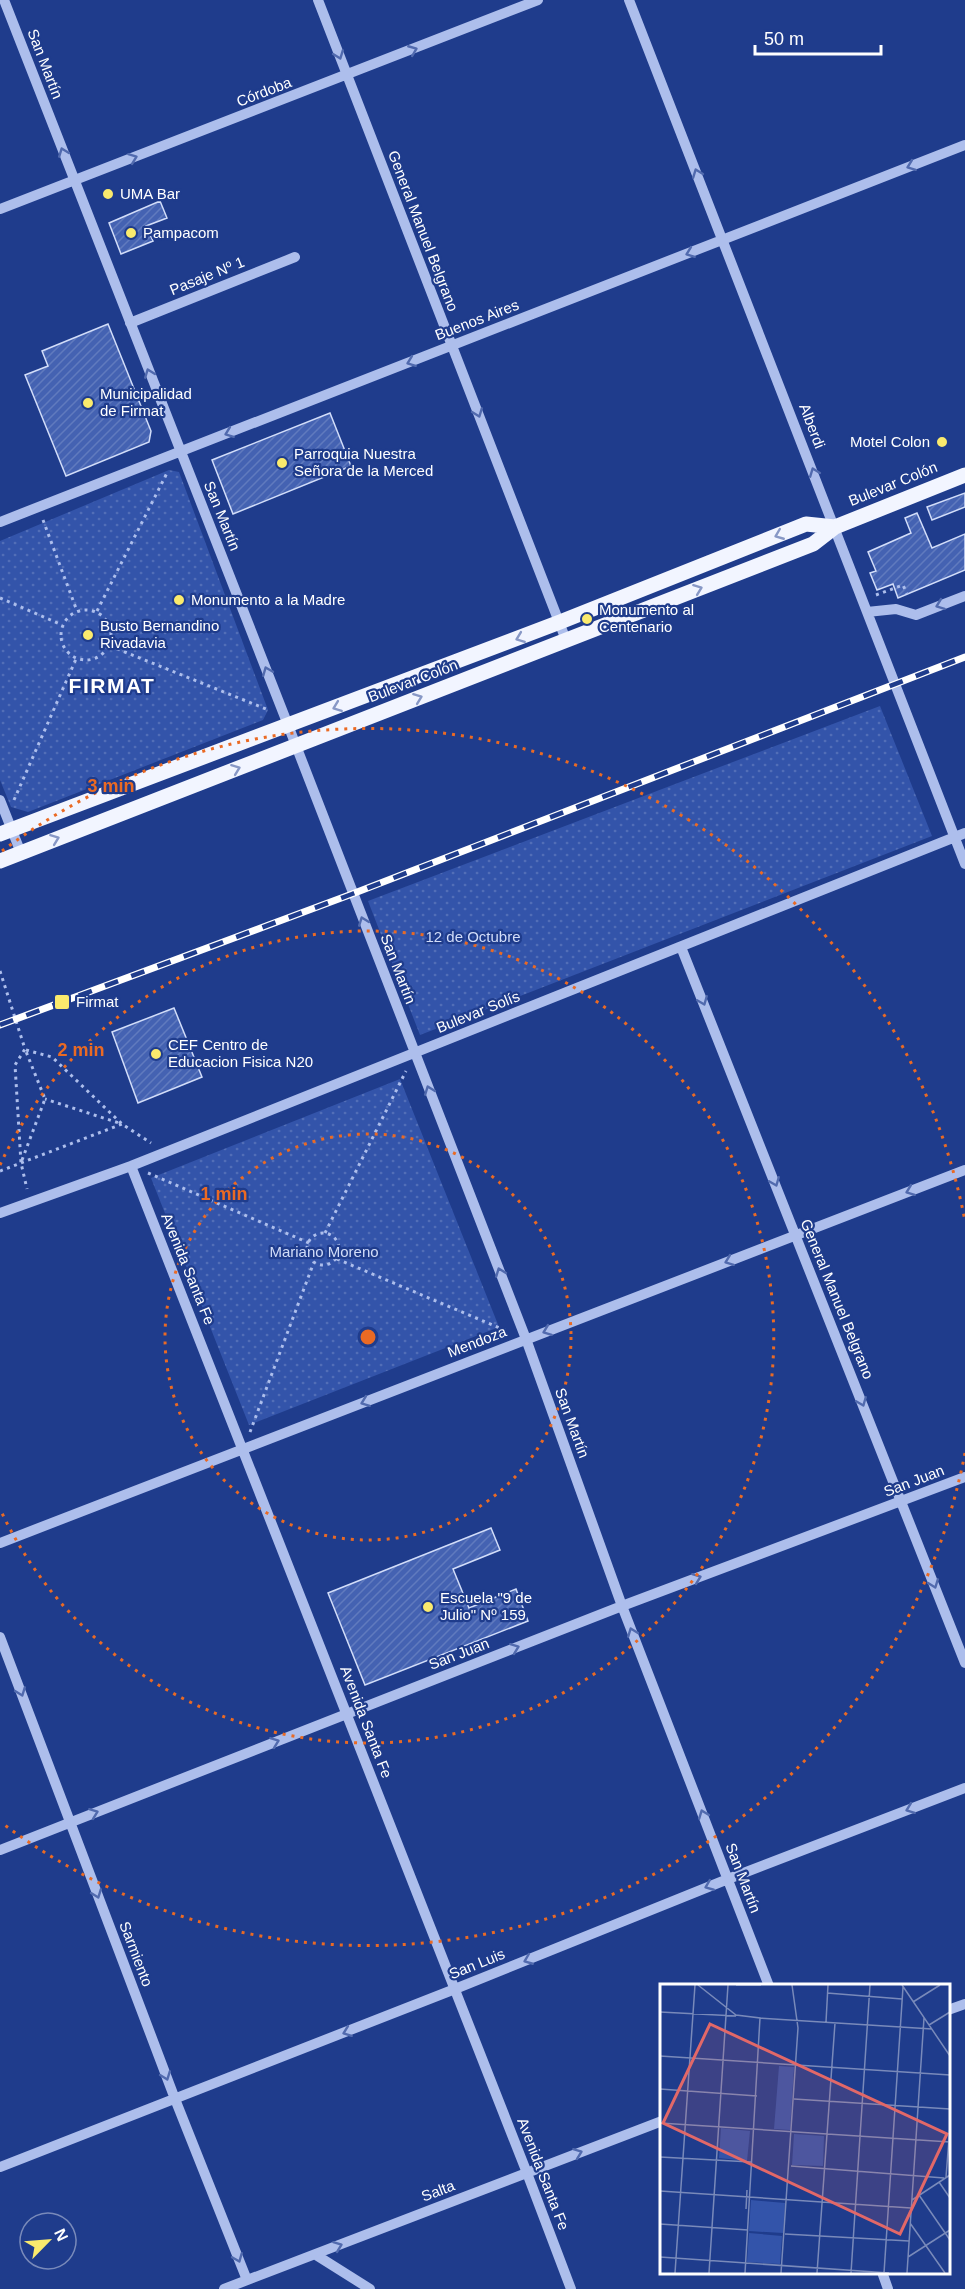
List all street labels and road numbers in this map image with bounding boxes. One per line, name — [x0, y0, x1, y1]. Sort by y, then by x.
street label: San Martín — [24, 27, 67, 101]
street label: Córdoba — [234, 73, 294, 110]
street label: General Manuel Belgrano — [385, 148, 462, 314]
street label: Pasaje Nº 1 — [167, 253, 247, 298]
street label: Buenos Aires — [433, 296, 521, 343]
street label: Alberdi — [796, 401, 829, 451]
street label: Bulevar Colón — [846, 458, 940, 509]
street label: San Martín — [201, 479, 244, 553]
street label: Bulevar Colón — [366, 656, 460, 705]
street label: San Martín — [377, 932, 420, 1006]
street label: Bulevar Solís — [434, 987, 522, 1036]
street label: Avenida Santa Fe — [158, 1210, 219, 1327]
street label: General Manuel Belgrano — [798, 1216, 877, 1381]
street label: Mendoza — [445, 1322, 509, 1361]
street label: San Martín — [552, 1385, 593, 1460]
street label: San Juan — [881, 1461, 946, 1500]
street label: San Juan — [426, 1634, 491, 1673]
street label: Avenida Santa Fe — [337, 1663, 396, 1780]
street label: San Martín — [722, 1841, 765, 1915]
street label: Sarmiento — [116, 1919, 157, 1989]
street label: San Luis — [447, 1945, 507, 1982]
street label: Avenida Santa Fe — [514, 2115, 573, 2232]
street label: Salta — [419, 2176, 457, 2205]

